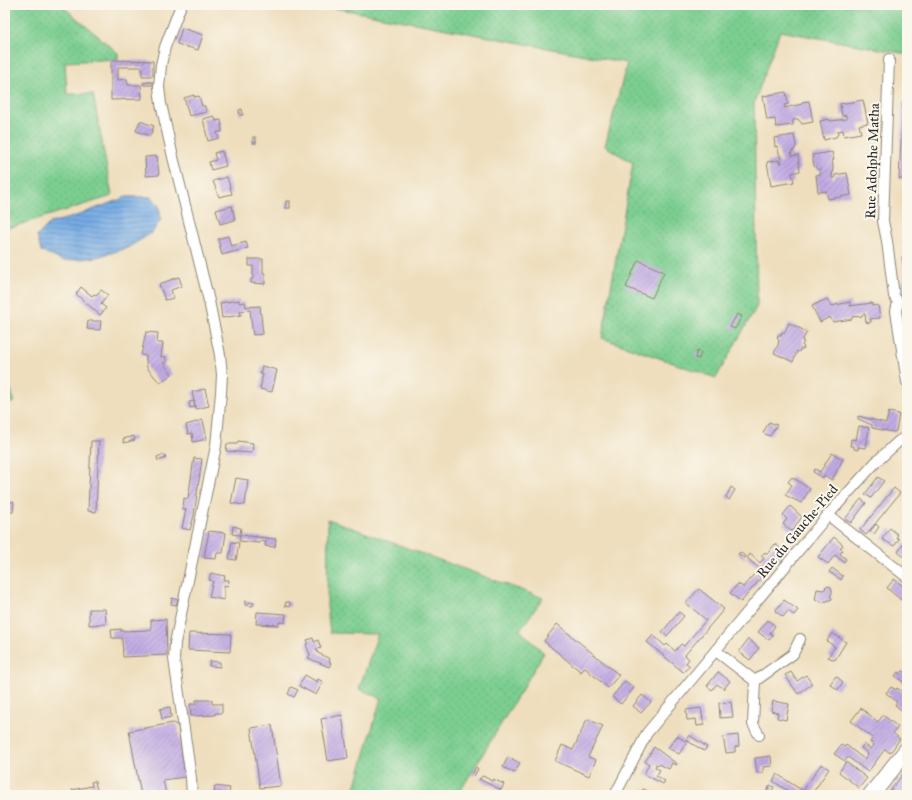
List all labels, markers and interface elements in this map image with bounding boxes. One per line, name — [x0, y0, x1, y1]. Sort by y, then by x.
street label: Rue Adolphe Matha — [862, 103, 883, 219]
street label: Rue du Gauche-Pied — [753, 481, 842, 582]

